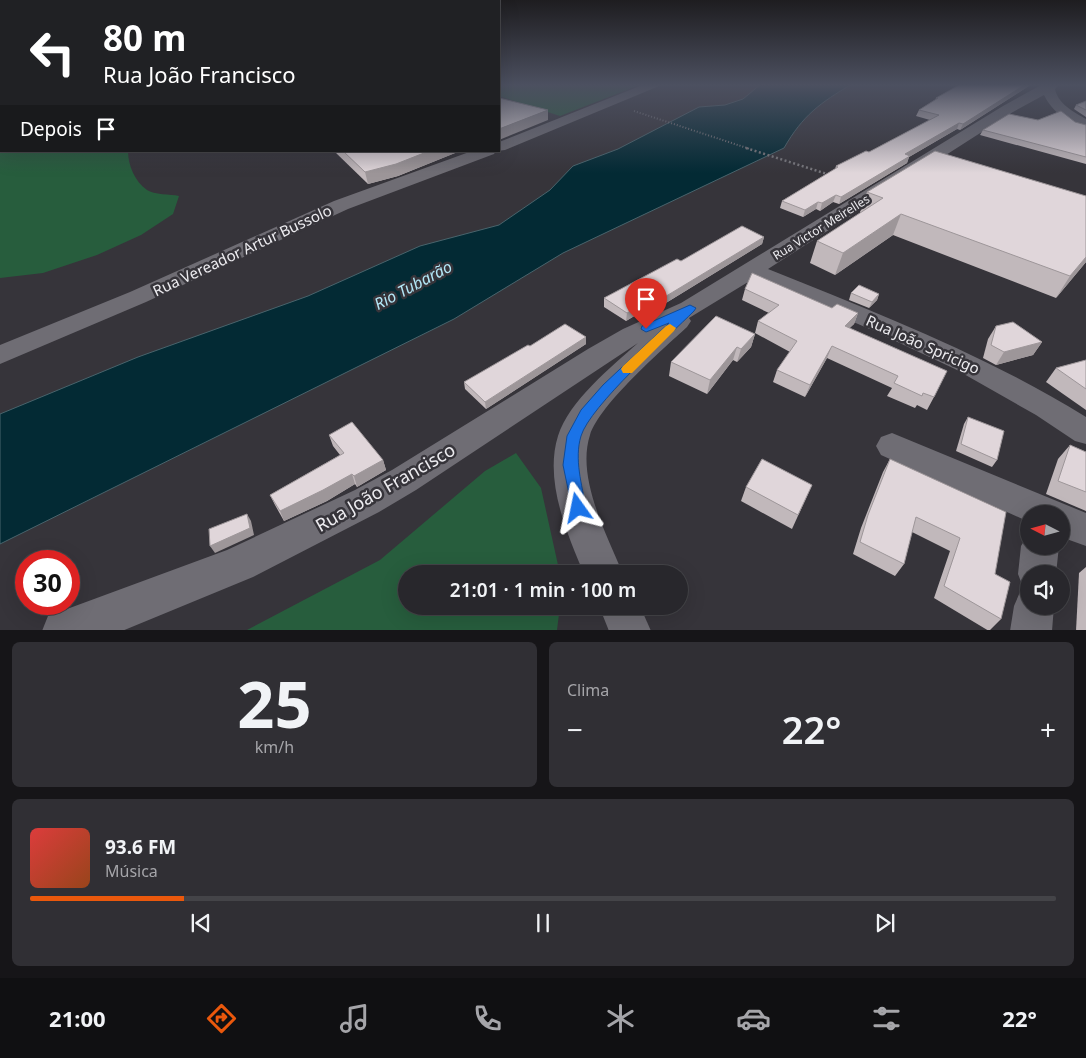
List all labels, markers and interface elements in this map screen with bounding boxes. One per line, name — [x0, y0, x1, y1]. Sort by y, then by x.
text: 80 m — [103, 14, 186, 61]
icon: left — [20, 20, 85, 85]
text: Rua João Francisco — [103, 59, 296, 89]
icon: arrive — [92, 115, 120, 143]
text: Depois — [20, 116, 82, 142]
street label: Rua Victor Meirelles — [769, 190, 873, 264]
street label: Rua Vereador Artur Bussolo — [149, 200, 335, 300]
water label: Rio Tubarão — [370, 255, 456, 315]
pin — [625, 278, 667, 329]
icon: arrive — [632, 285, 660, 313]
street label: Rua João Spricigo — [863, 310, 983, 378]
street label: Rua João Francisco — [311, 437, 459, 537]
position arrow — [551, 481, 603, 533]
north arrow — [1020, 505, 1070, 555]
map controls — [1020, 505, 1070, 615]
speed limit sign: 30 — [15, 550, 80, 615]
button: sound — [1020, 565, 1070, 615]
text: 21:01 · 1 min · 100 m — [450, 577, 636, 603]
text: 25 — [237, 659, 312, 747]
text: Clima — [567, 679, 609, 701]
text: 22° — [782, 703, 841, 755]
text: − — [567, 710, 583, 748]
text: + — [1040, 710, 1056, 748]
text: km/h — [255, 736, 294, 758]
text: 93.6 FM — [105, 834, 176, 860]
text: Música — [105, 860, 158, 882]
icon: previous — [187, 909, 215, 937]
icon: pause — [529, 909, 557, 937]
icon: next — [871, 909, 899, 937]
icon: directions — [204, 1001, 239, 1036]
icon: music — [337, 1001, 372, 1036]
icon: phone — [470, 1001, 505, 1036]
icon: climate — [603, 1001, 638, 1036]
icon: car — [736, 1001, 771, 1036]
icon: filters — [869, 1001, 904, 1036]
text: 21:00 — [49, 1003, 106, 1033]
text: 22° — [1002, 1003, 1037, 1033]

